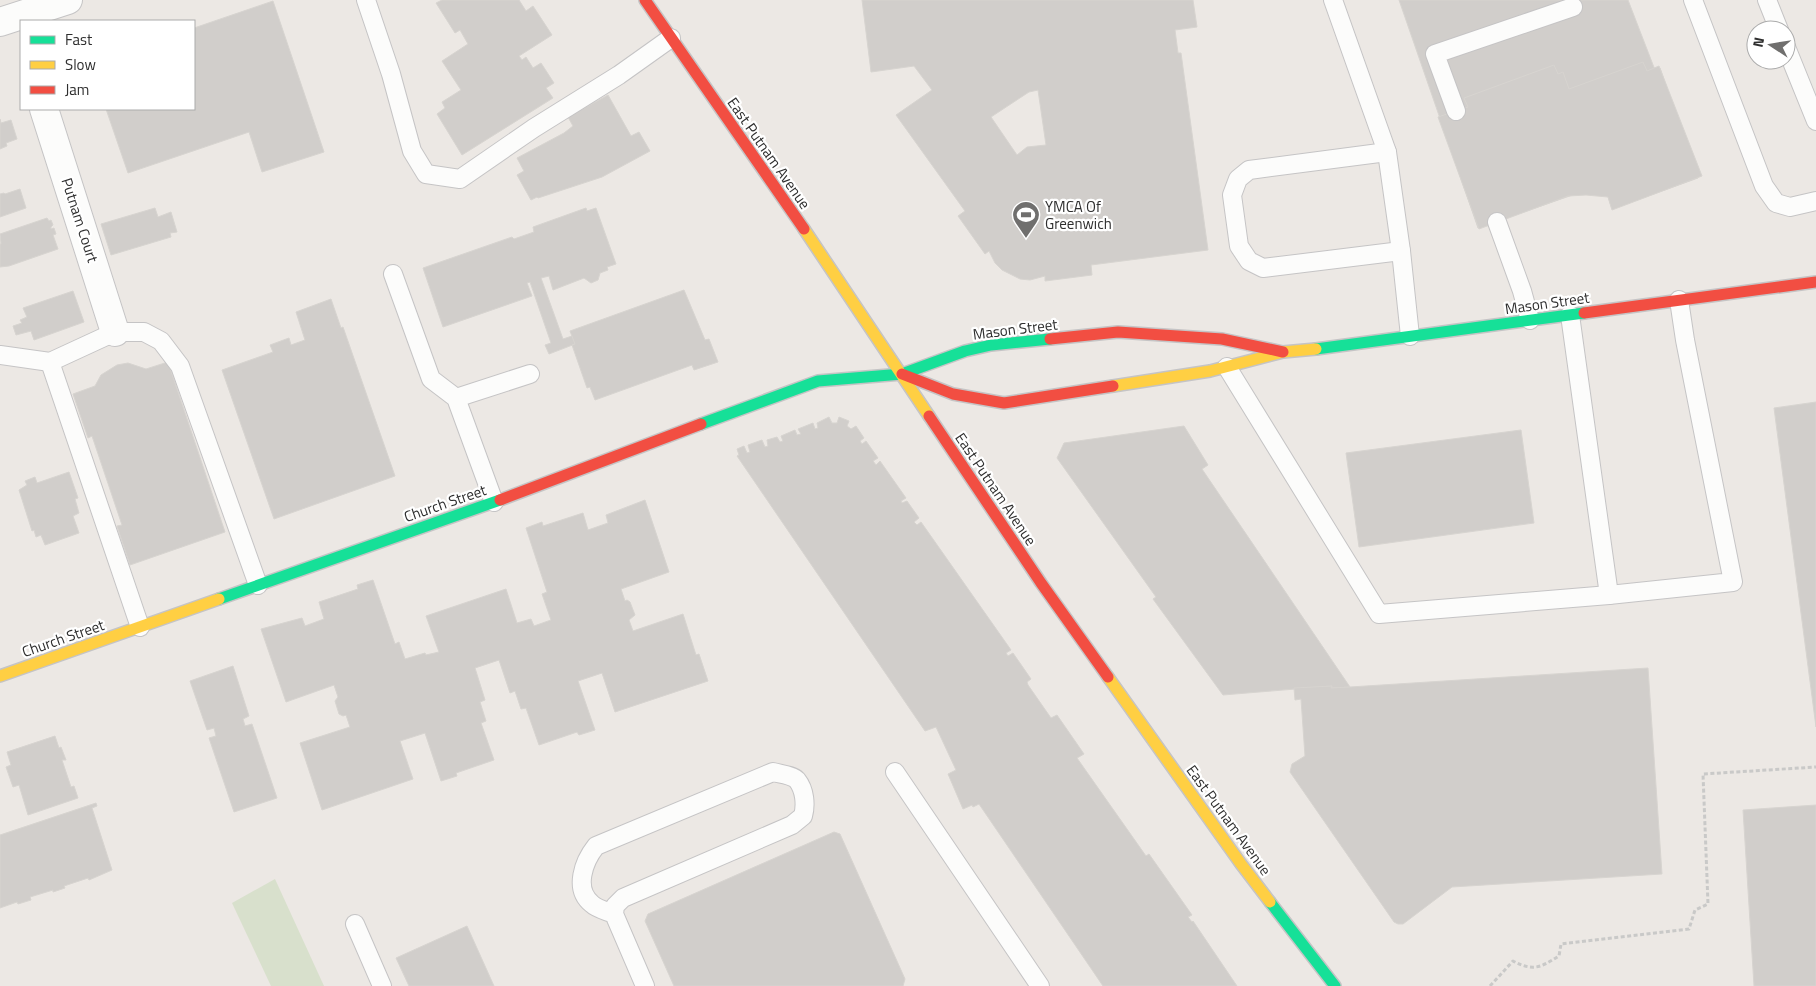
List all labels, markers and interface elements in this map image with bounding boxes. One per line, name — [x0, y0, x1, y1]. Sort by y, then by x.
legend — [20, 20, 195, 110]
north arrow — [1746, 20, 1796, 70]
text: Fast — [65, 28, 93, 51]
text: N — [1747, 35, 1769, 49]
text: Slow — [65, 53, 96, 76]
text: Jam — [65, 78, 89, 101]
street label: East Putnam Avenue — [722, 92, 816, 214]
street label: Putnam Court — [55, 175, 105, 266]
place label: YMCA Of Greenwich — [1045, 195, 1112, 235]
sports icon: YMCA Of Greenwich — [1011, 200, 1041, 239]
street label: Mason Street — [1503, 286, 1591, 320]
street label: Mason Street — [971, 312, 1059, 346]
street label: East Putnam Avenue — [950, 428, 1042, 550]
street label: Church Street — [401, 478, 490, 528]
street label: Church Street — [19, 613, 108, 663]
street label: East Putnam Avenue — [1181, 760, 1277, 880]

